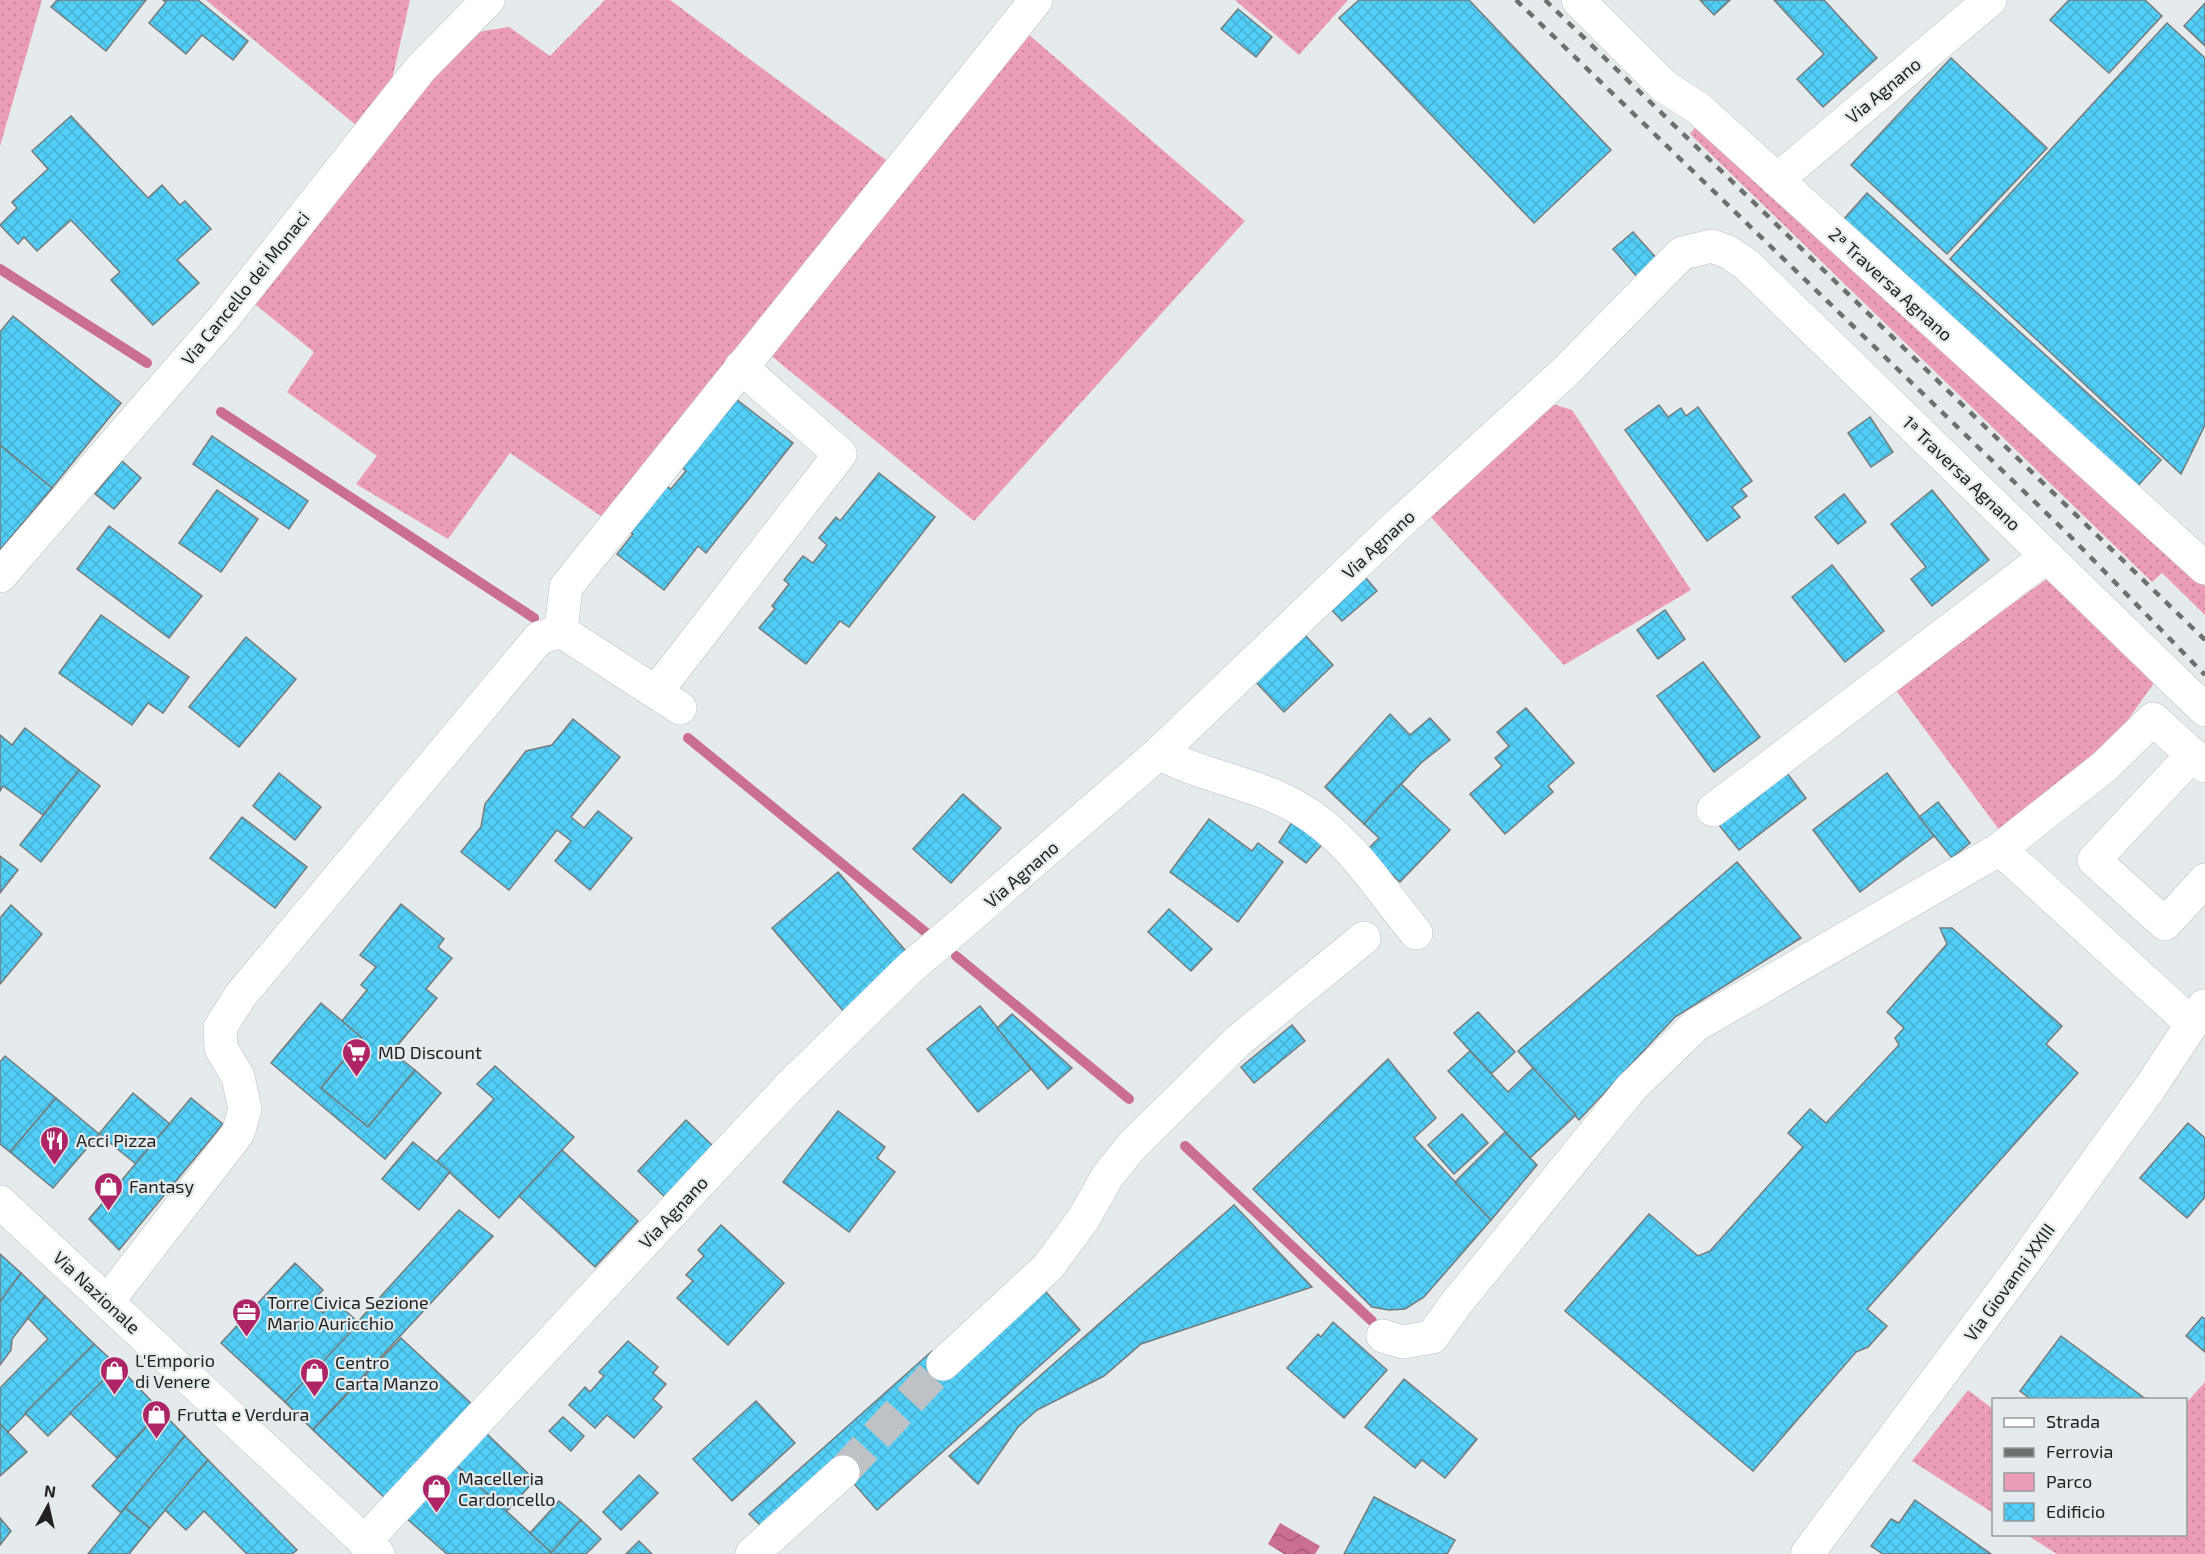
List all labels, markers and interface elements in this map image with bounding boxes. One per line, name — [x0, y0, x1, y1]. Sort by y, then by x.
street label: Via Agnano — [1841, 52, 1925, 128]
street label: Via Cancello dei Monaci — [176, 207, 314, 369]
street label: 2ª Traversa Agnano — [1825, 223, 1957, 345]
street label: 1ª Traversa Agnano — [1898, 411, 2026, 535]
street label: Via Agnano — [1337, 505, 1419, 583]
street label: Via Agnano — [979, 836, 1063, 912]
supermarket icon: MD Discount — [341, 1036, 373, 1078]
place label: MD Discount — [378, 1041, 482, 1063]
restaurant icon: Acci Pizza — [39, 1124, 71, 1166]
place label: Acci Pizza — [76, 1129, 156, 1151]
shop icon: Fantasy — [92, 1170, 124, 1212]
street label: Via Agnano — [634, 1171, 712, 1253]
place label: Fantasy — [129, 1175, 194, 1197]
street label: Via Giovanni XXIII — [1959, 1219, 2059, 1345]
street label: Via Nazionale — [49, 1246, 145, 1338]
place label: Torre Civica Sezione Mario Auricchio — [267, 1291, 429, 1334]
office icon: Torre Civica Sezione Mario Auricchio — [230, 1296, 262, 1338]
place label: L'Emporio di Venere — [135, 1349, 215, 1392]
place label: Centro Carta Manzo — [335, 1351, 439, 1394]
shop icon: L'Emporio di Venere — [98, 1354, 130, 1396]
shop icon: Centro Carta Manzo — [298, 1356, 330, 1398]
shop icon: Frutta e Verdura — [140, 1398, 172, 1440]
legend — [1992, 1398, 2187, 1536]
place label: Frutta e Verdura — [177, 1403, 309, 1425]
text: Strada — [2046, 1410, 2100, 1432]
text: Ferrovia — [2046, 1440, 2113, 1462]
place label: Macelleria Cardoncello — [458, 1467, 555, 1510]
text: Parco — [2046, 1470, 2092, 1492]
shop icon: Macelleria Cardoncello — [421, 1472, 453, 1514]
north arrow — [18, 1476, 78, 1536]
text: N — [43, 1480, 57, 1501]
text: Edificio — [2046, 1500, 2105, 1522]

